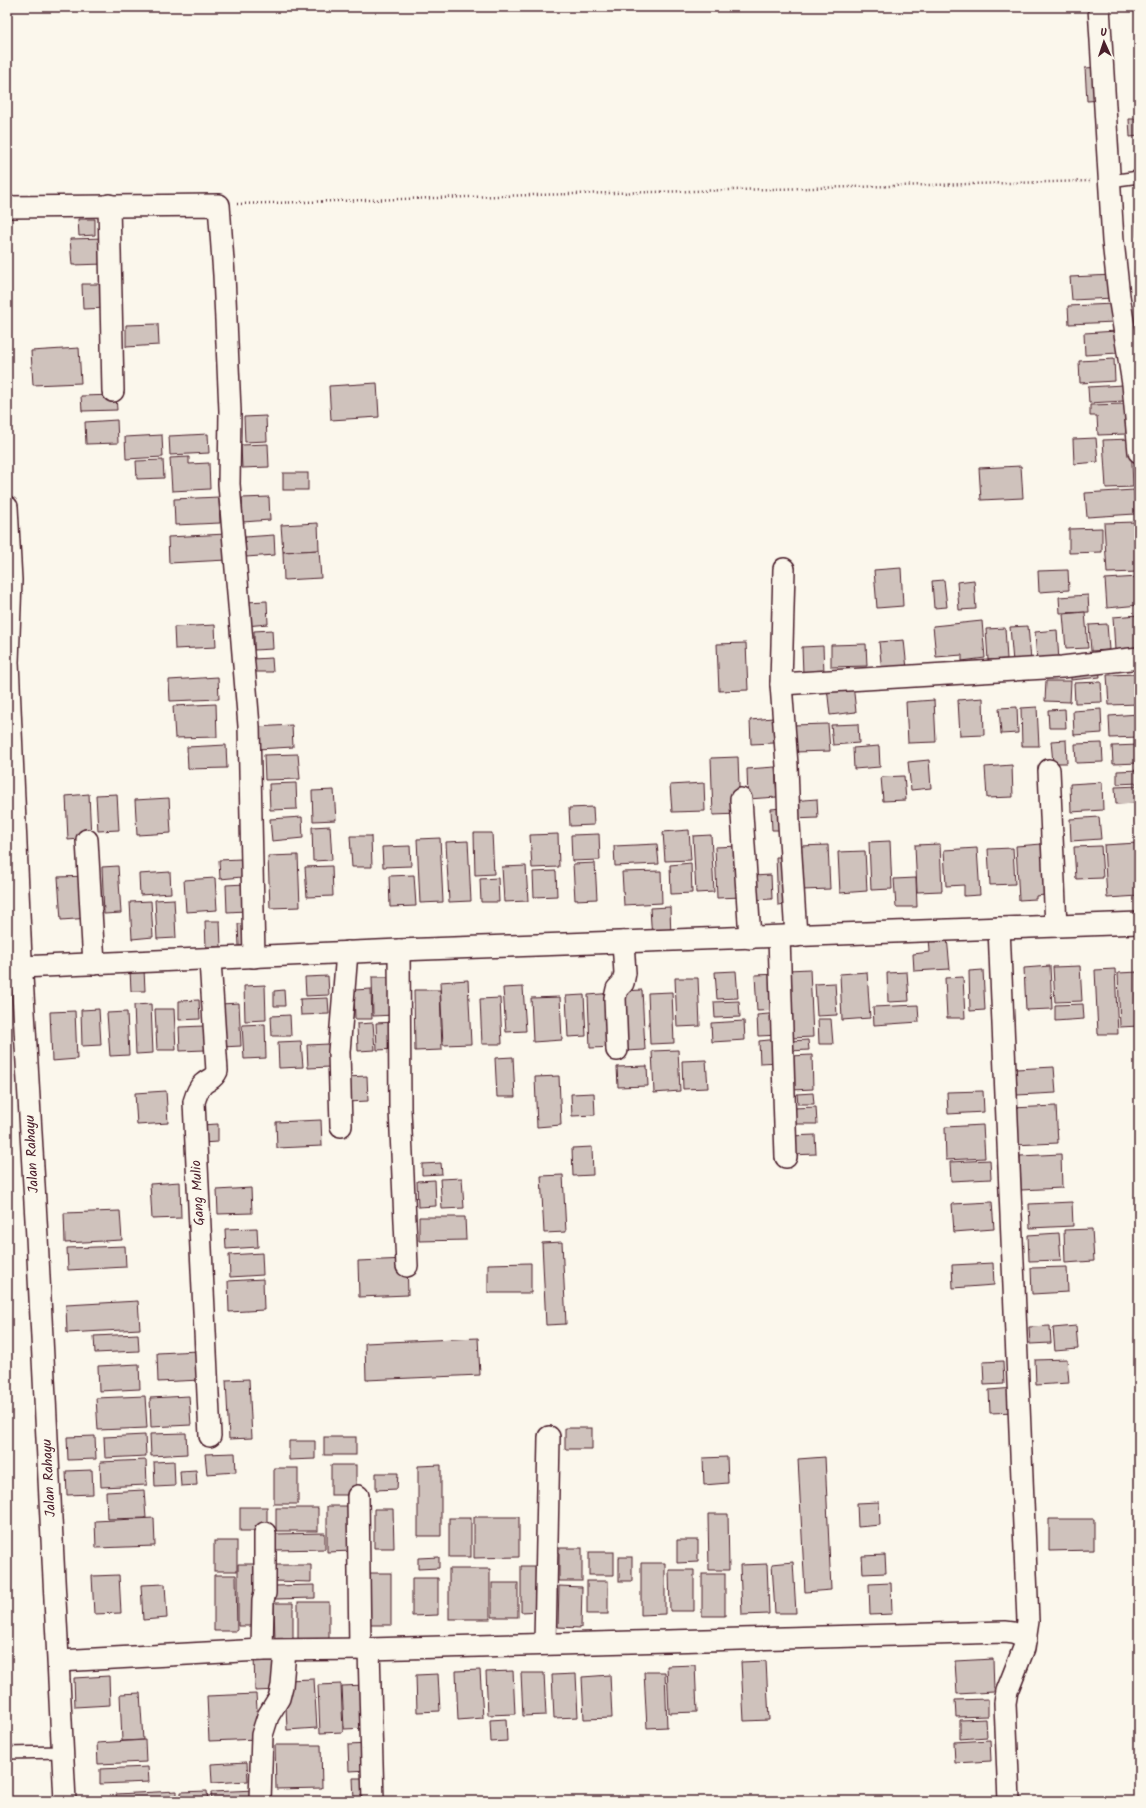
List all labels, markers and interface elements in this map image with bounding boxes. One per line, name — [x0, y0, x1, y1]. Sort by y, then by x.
north arrow — [1084, 22, 1124, 62]
text: U — [1100, 24, 1108, 42]
street label: Jalan Rahayu — [19, 1114, 45, 1194]
street label: Gang Mulio — [185, 1160, 211, 1226]
street label: Jalan Rahayu — [36, 1438, 62, 1518]

